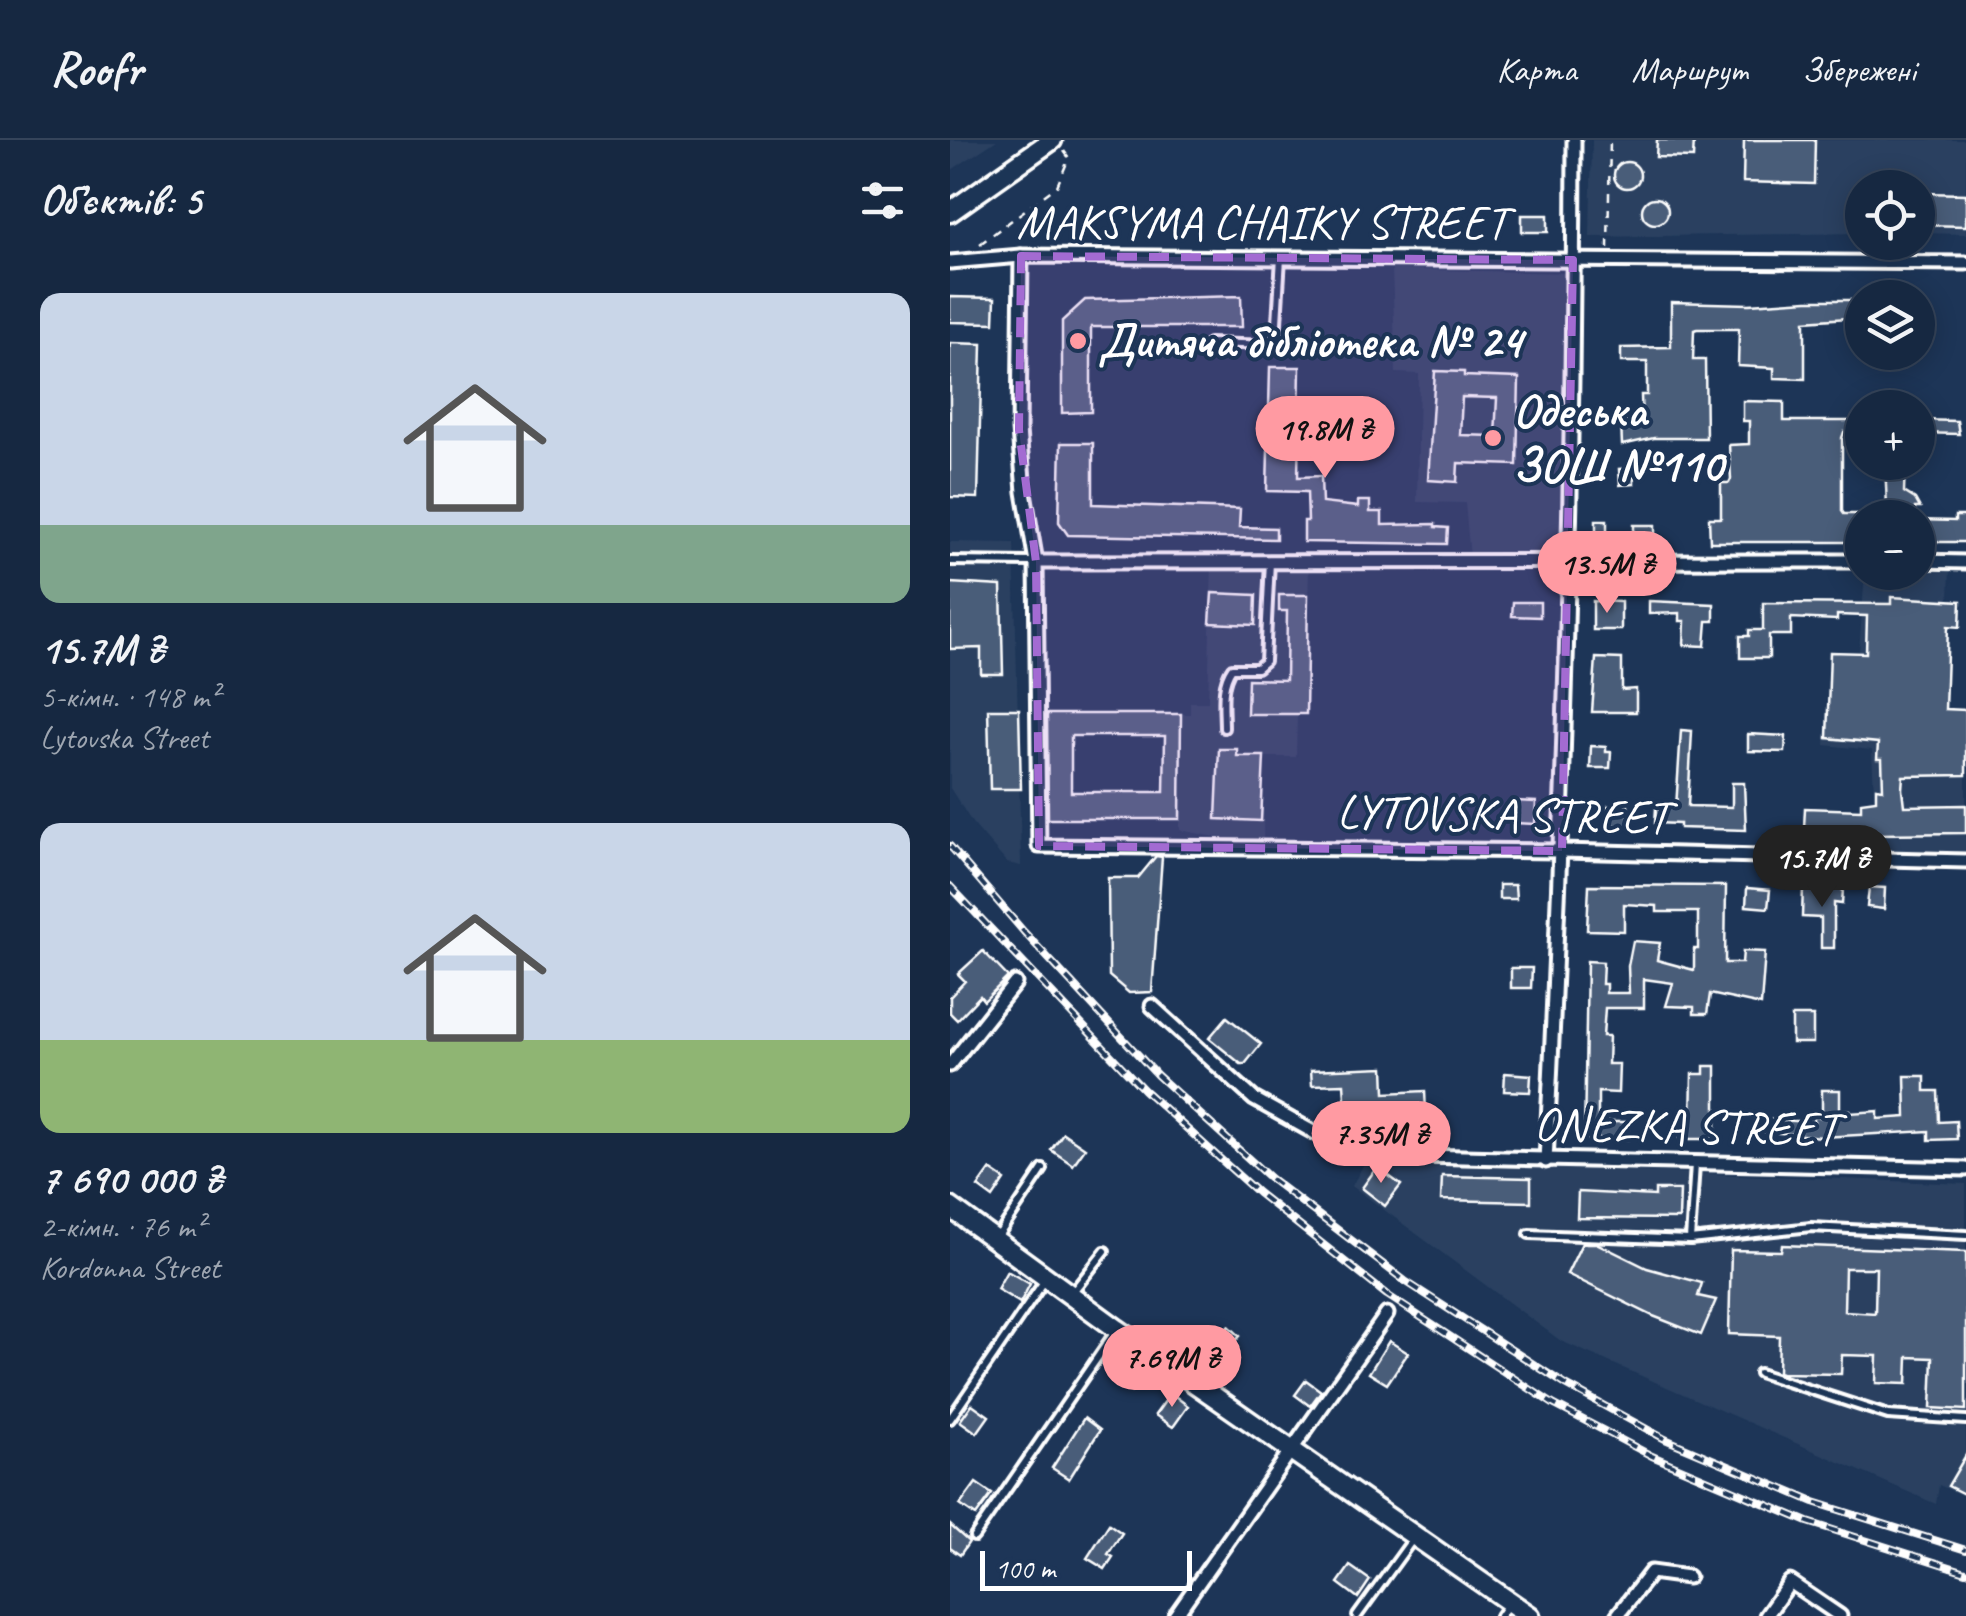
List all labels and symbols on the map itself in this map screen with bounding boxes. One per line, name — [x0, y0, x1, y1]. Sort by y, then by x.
street label: MAKSYMA CHAIKY STREET — [1017, 192, 1516, 252]
place label: Дитяча бібліотека № 24 — [1098, 311, 1527, 371]
marker: Дитяча бібліотека № 24 — [1067, 330, 1089, 352]
place label: Одеська ЗОШ №110 — [1513, 380, 1727, 495]
pin: 19.8M ₴ — [1233, 396, 1417, 481]
marker: Одеська ЗОШ №110 — [1482, 427, 1504, 449]
pin: 13.5M ₴ — [1515, 531, 1699, 616]
street label: LYTOVSKA STREET — [1337, 781, 1678, 847]
pin: 15.7M ₴ — [1730, 825, 1914, 910]
street label: ONEZKA STREET — [1533, 1093, 1848, 1159]
pin: 7.35M ₴ — [1289, 1101, 1473, 1186]
pin: 7.69M ₴ — [1080, 1325, 1264, 1410]
scale bar — [980, 1546, 1192, 1590]

